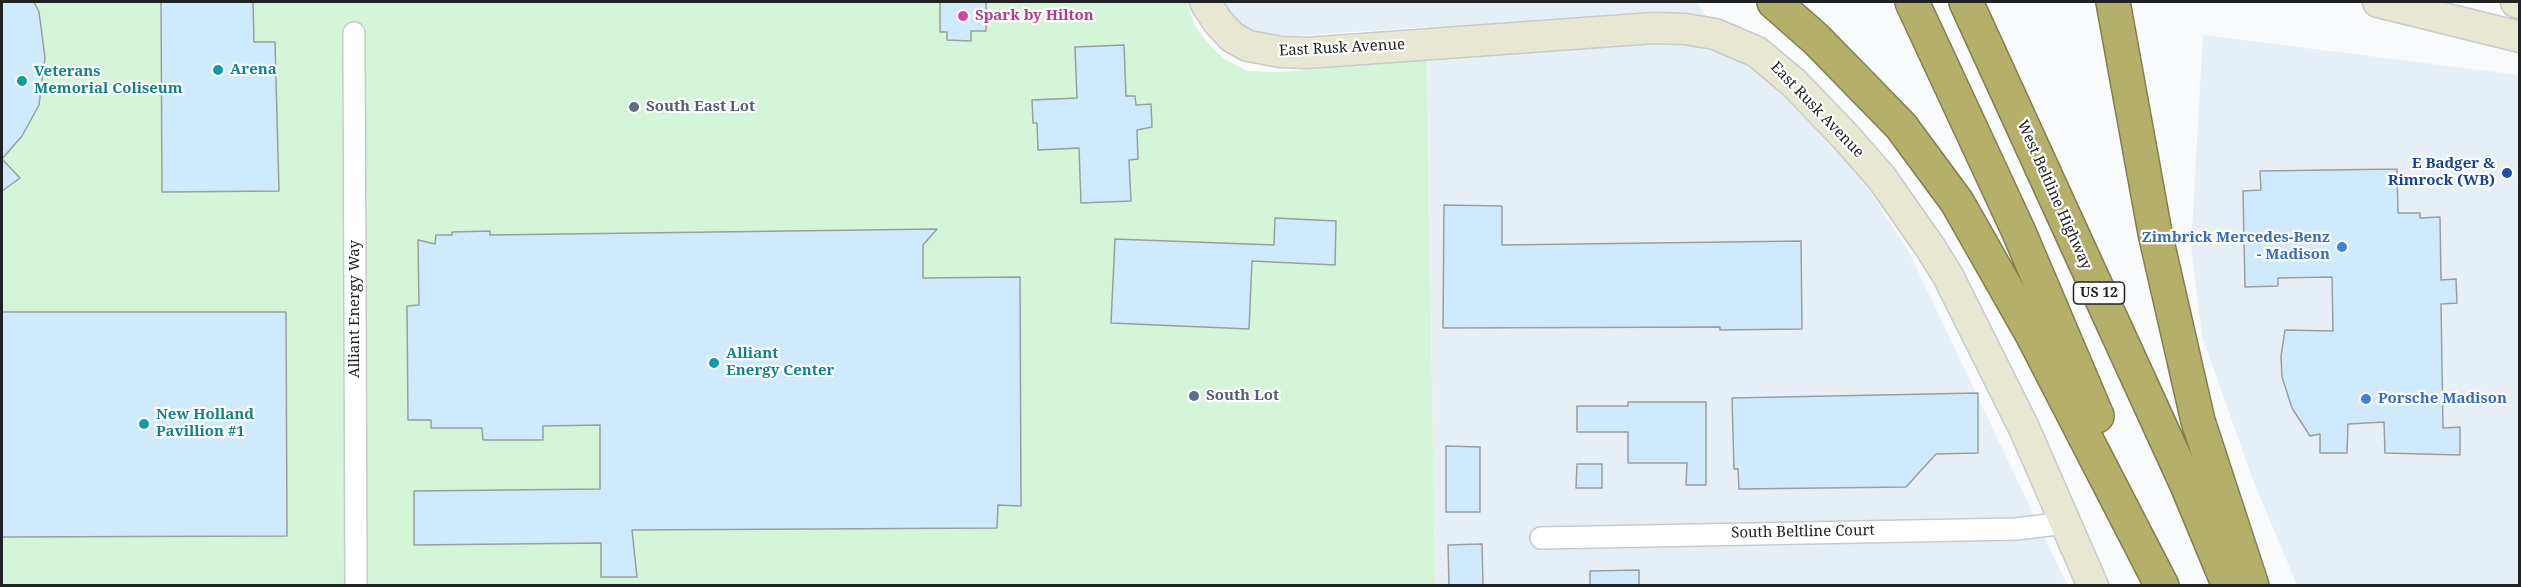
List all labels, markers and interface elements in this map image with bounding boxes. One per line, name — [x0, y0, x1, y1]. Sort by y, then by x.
place label: Spark by Hilton — [975, 7, 1094, 25]
marker: Spark by Hilton — [956, 9, 970, 23]
street label: East Rusk Avenue — [1279, 36, 1405, 60]
street label: East Rusk Avenue — [1767, 58, 1867, 162]
place label: Arena — [230, 61, 277, 79]
place label: Veterans Memorial Coliseum — [34, 63, 183, 98]
marker: Arena — [211, 63, 225, 77]
marker: Veterans Memorial Coliseum — [15, 74, 29, 88]
place label: South East Lot — [646, 98, 755, 116]
marker: South East Lot — [627, 100, 641, 114]
street label: West Beltline Highway — [2013, 118, 2095, 272]
place label: E Badger & Rimrock (WB) — [2388, 155, 2495, 190]
marker: E Badger & Rimrock (WB) — [2500, 166, 2514, 180]
place label: Zimbrick Mercedes-Benz - Madison — [2142, 229, 2330, 264]
street label: Alliant Energy Way — [346, 240, 364, 378]
marker: Zimbrick Mercedes-Benz - Madison — [2335, 240, 2349, 254]
road number: US 12 — [2074, 282, 2124, 304]
place label: Alliant Energy Center — [726, 345, 834, 380]
marker: Alliant Energy Center — [707, 356, 721, 370]
place label: South Lot — [1206, 387, 1279, 405]
marker: South Lot — [1187, 389, 1201, 403]
place label: Porsche Madison — [2378, 390, 2507, 408]
marker: Porsche Madison — [2359, 392, 2373, 406]
place label: New Holland Pavillion #1 — [156, 406, 254, 441]
marker: New Holland Pavillion #1 — [137, 417, 151, 431]
street label: South Beltline Court — [1731, 522, 1875, 542]

